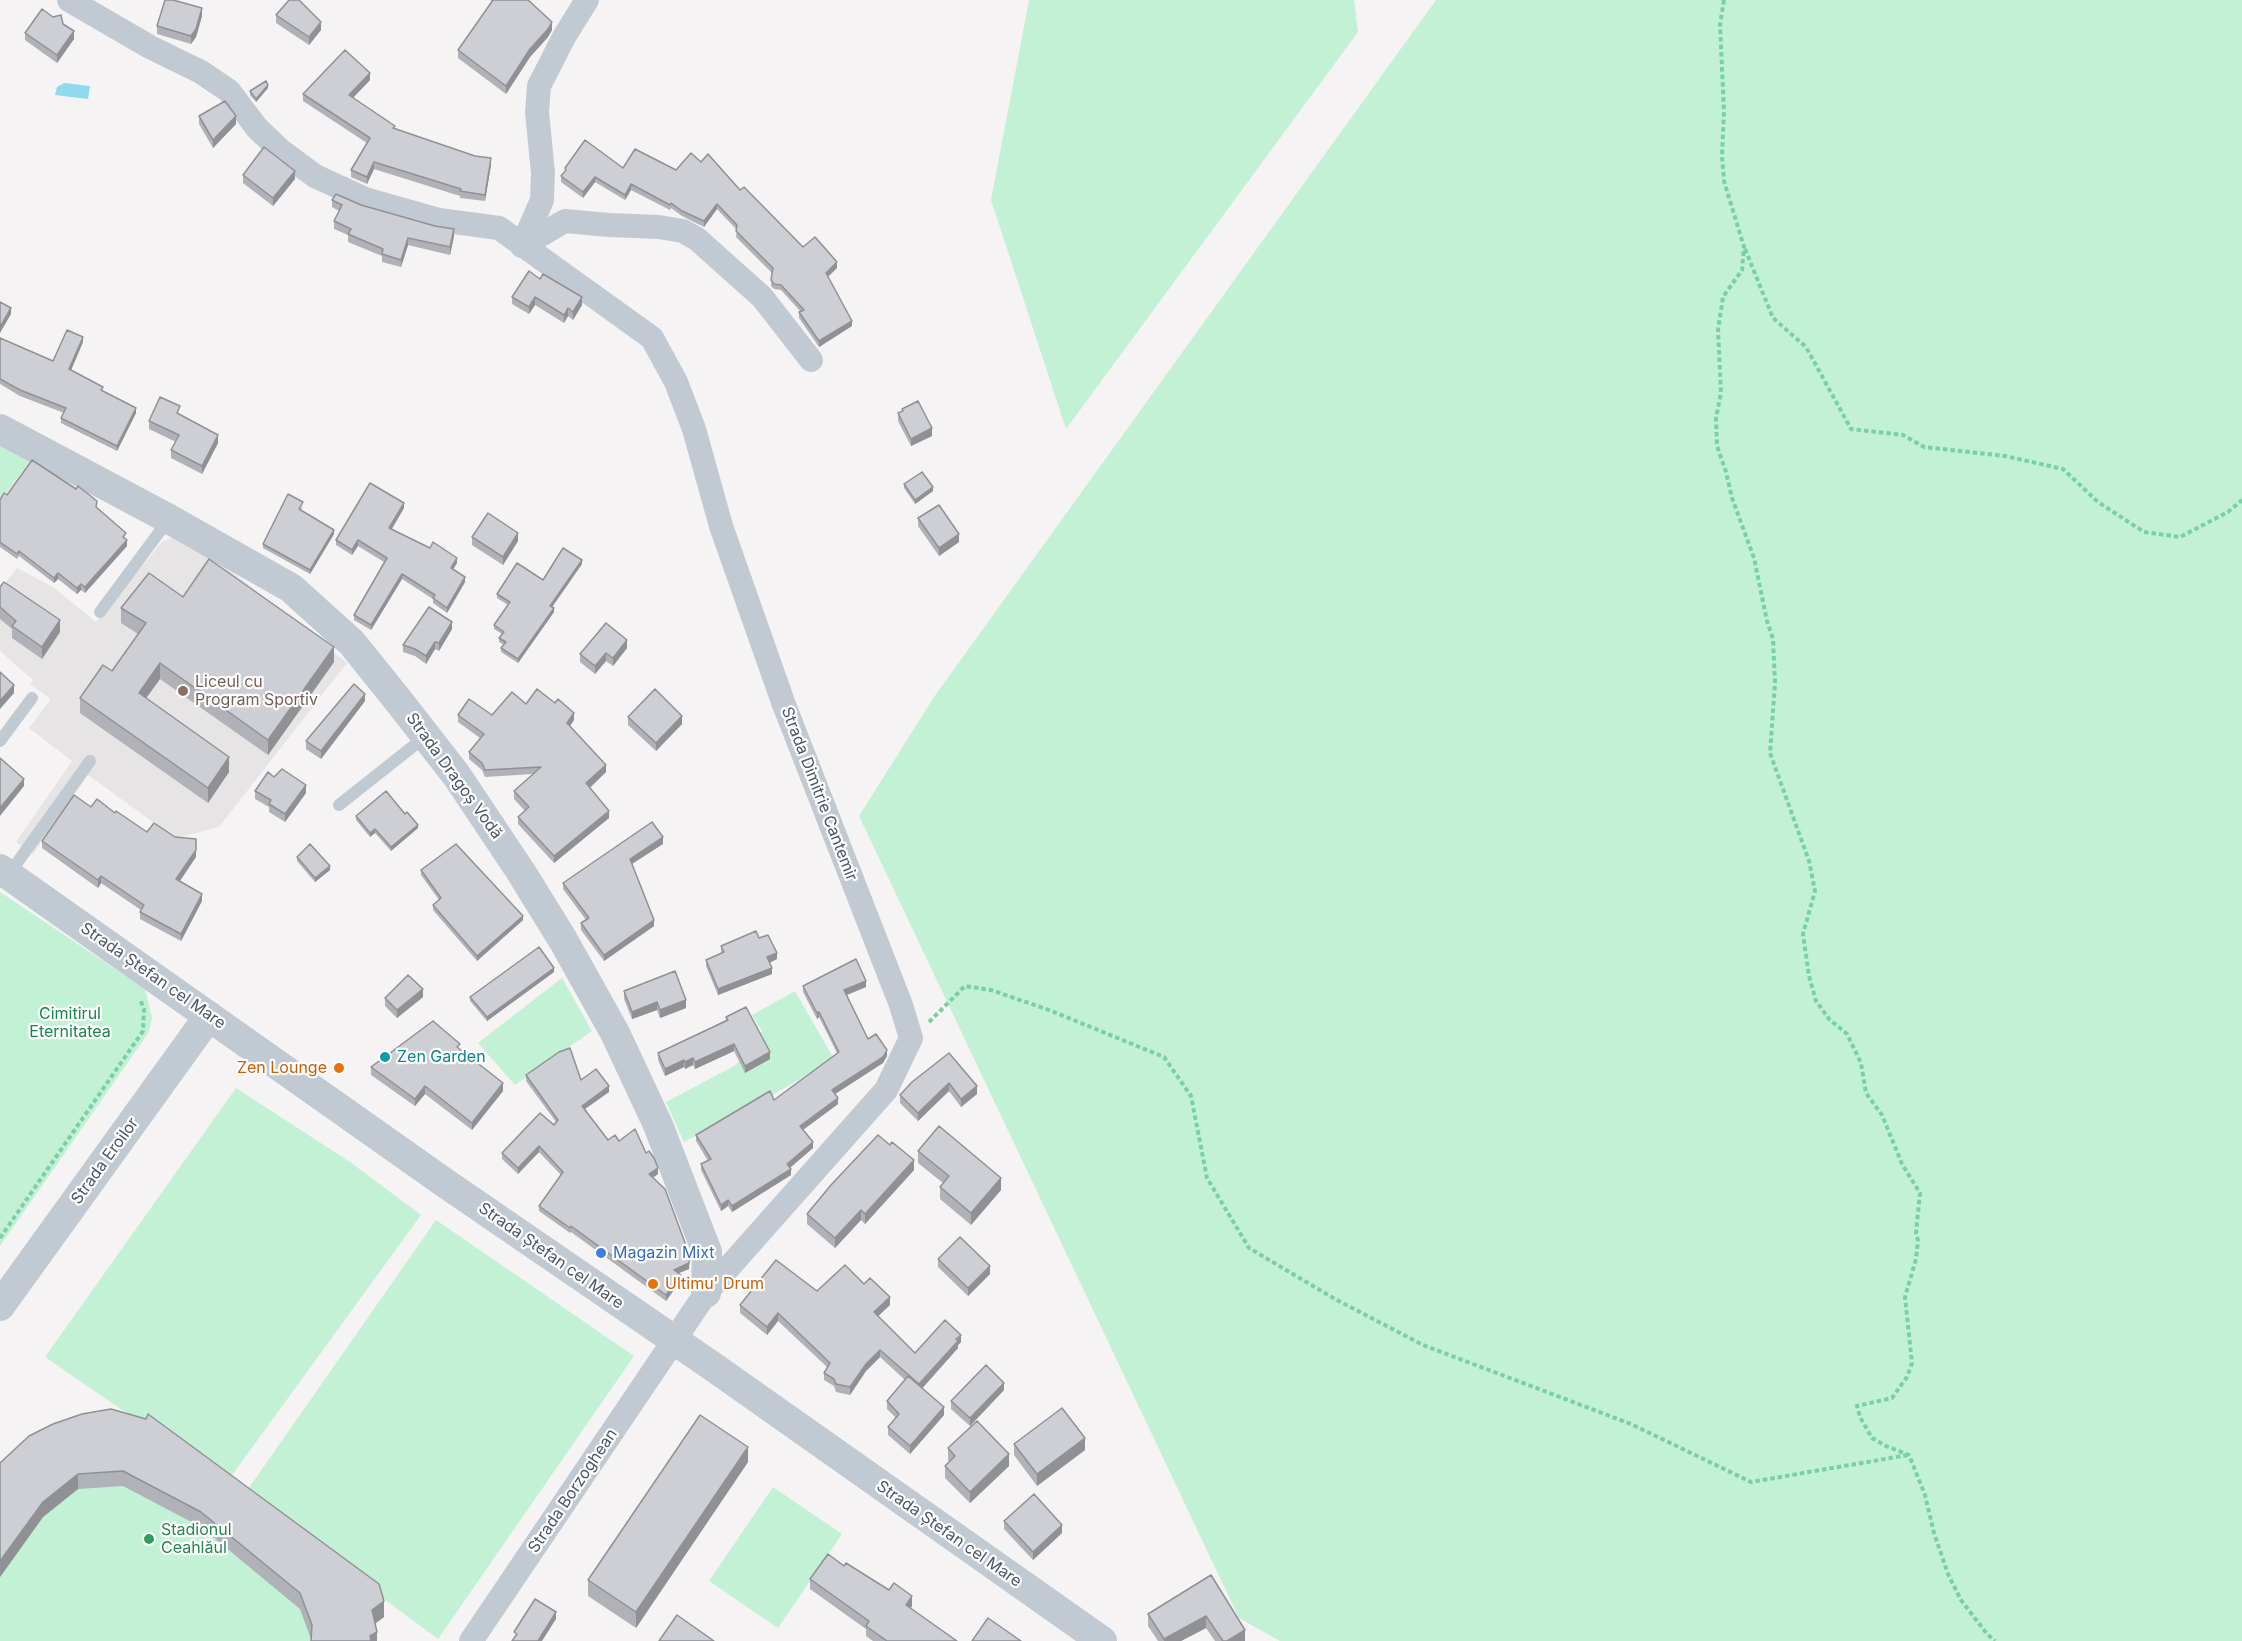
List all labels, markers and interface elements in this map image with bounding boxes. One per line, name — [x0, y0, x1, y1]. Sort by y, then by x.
place label: Liceul cu Program Sportiv — [195, 672, 318, 710]
marker: Liceul cu Program Sportiv — [176, 684, 190, 698]
street label: Strada Dimitrie Cantemir — [777, 704, 861, 884]
street label: Strada Dragoș Vodă — [402, 709, 506, 843]
street label: Strada Ștefan cel Mare — [77, 919, 229, 1033]
park label: Cimitirul Eternitatea — [29, 1004, 111, 1042]
place label: Zen Garden — [397, 1047, 486, 1067]
marker: Zen Garden — [378, 1050, 392, 1064]
place label: Zen Lounge — [237, 1058, 327, 1078]
marker: Zen Lounge — [332, 1061, 346, 1075]
street label: Strada Eroilor — [67, 1114, 143, 1208]
street label: Strada Ștefan cel Mare — [475, 1199, 627, 1313]
place label: Magazin Mixt — [613, 1243, 715, 1263]
marker: Magazin Mixt — [594, 1246, 608, 1260]
place label: Ultimu' Drum — [665, 1274, 764, 1294]
marker: Ultimu' Drum — [646, 1277, 660, 1291]
street label: Strada Borzoghean — [524, 1425, 622, 1557]
street label: Strada Ștefan cel Mare — [873, 1477, 1025, 1591]
place label: Stadionul Ceahlăul — [161, 1520, 232, 1558]
marker: Stadionul Ceahlăul — [142, 1532, 156, 1546]

